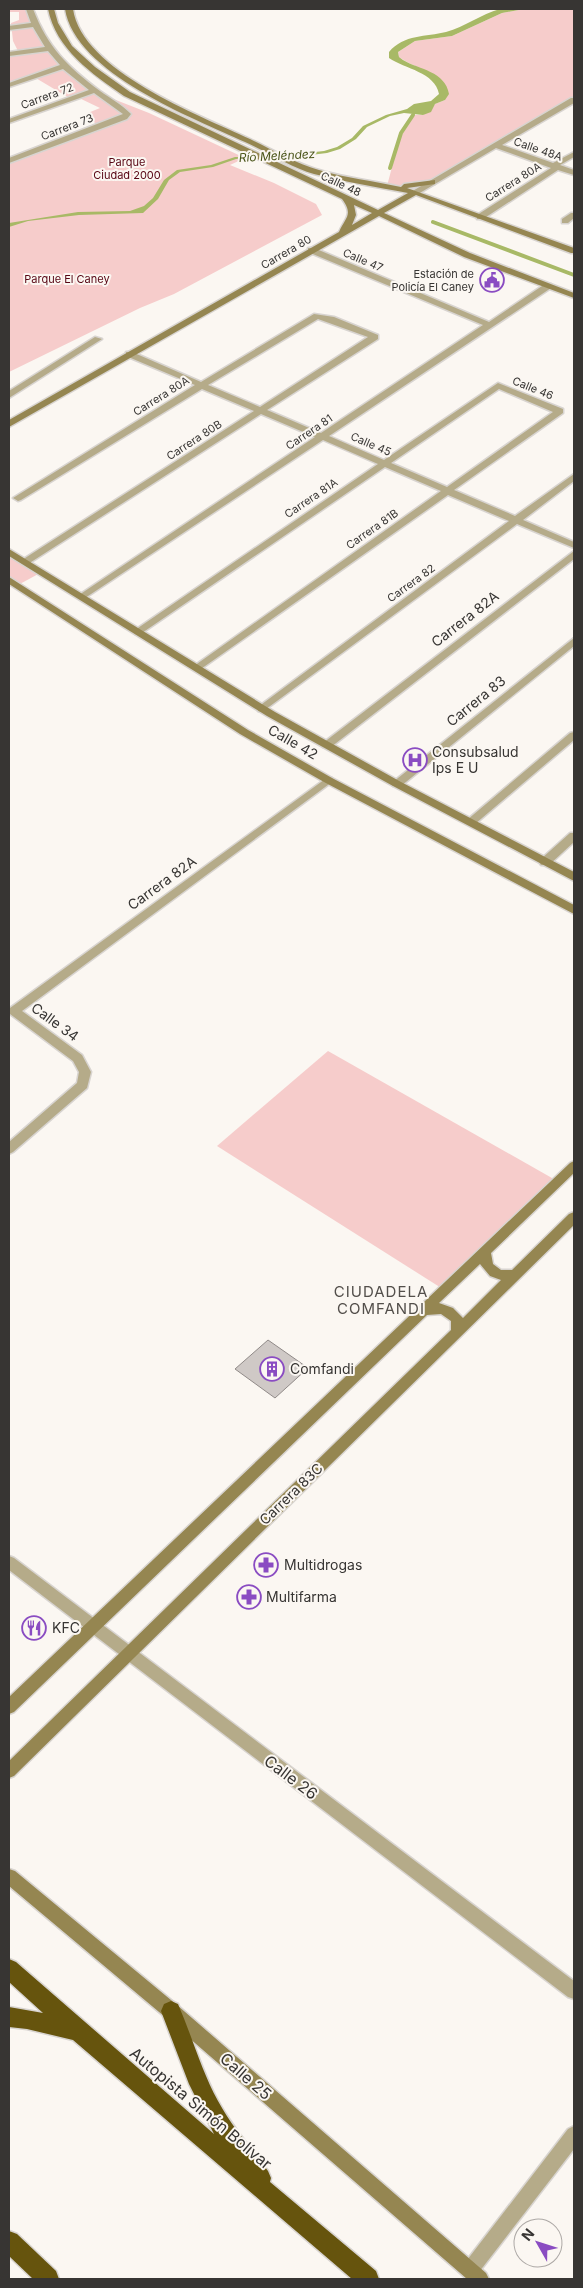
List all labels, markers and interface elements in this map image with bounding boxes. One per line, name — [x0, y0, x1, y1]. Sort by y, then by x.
street label: Carrera 72 — [19, 80, 75, 112]
street label: Carrera 73 — [39, 111, 95, 143]
street label: Calle 48A — [512, 134, 565, 164]
water label: Río Meléndez — [238, 146, 316, 165]
park label: Parque Ciudad 2000 — [93, 155, 161, 182]
street label: Carrera 80A — [482, 159, 544, 205]
street label: Calle 48 — [319, 169, 364, 200]
street label: Carrera 80 — [258, 232, 314, 272]
street label: Calle 47 — [341, 245, 385, 275]
place label: Estación de Policía El Caney — [391, 267, 474, 294]
public building icon: Estación de Policía El Caney — [479, 267, 505, 293]
park label: Parque El Caney — [24, 272, 110, 286]
street label: Carrera 80A — [130, 373, 192, 419]
street label: Calle 46 — [510, 373, 556, 403]
street label: Carrera 81 — [283, 411, 335, 453]
street label: Carrera 80B — [164, 417, 224, 463]
street label: Calle 45 — [349, 429, 394, 459]
street label: Carrera 81A — [282, 475, 341, 521]
street label: Carrera 81B — [343, 506, 401, 552]
street label: Carrera 82 — [384, 561, 438, 605]
street label: Carrera 82A — [428, 587, 502, 650]
street label: Carrera 83 — [443, 672, 509, 730]
street label: Calle 42 — [265, 721, 321, 763]
place label: Consubsalud Ips E U — [432, 743, 519, 776]
hospital icon: Consubsalud Ips E U — [402, 747, 428, 773]
street label: Carrera 82A — [124, 852, 200, 913]
street label: Calle 34 — [28, 999, 82, 1045]
district label: CIUDADELA COMFANDI — [334, 1282, 428, 1318]
building icon: Comfandi — [259, 1356, 285, 1382]
place label: Comfandi — [290, 1360, 354, 1377]
street label: Carrera 83C — [255, 1459, 326, 1528]
pharmacy icon: Multidrogas — [253, 1552, 279, 1578]
place label: Multidrogas — [284, 1556, 362, 1573]
pharmacy icon: Multifarma — [236, 1584, 262, 1610]
place label: Multifarma — [266, 1588, 337, 1605]
restaurant icon: KFC — [21, 1615, 47, 1641]
place label: KFC — [52, 1619, 80, 1636]
street label: Calle 26 — [260, 1750, 322, 1804]
street label: Autopista Simón Bolívar — [126, 2043, 276, 2173]
street label: Calle 25 — [216, 2048, 276, 2104]
north arrow — [513, 2218, 563, 2268]
text: N — [518, 2225, 537, 2244]

